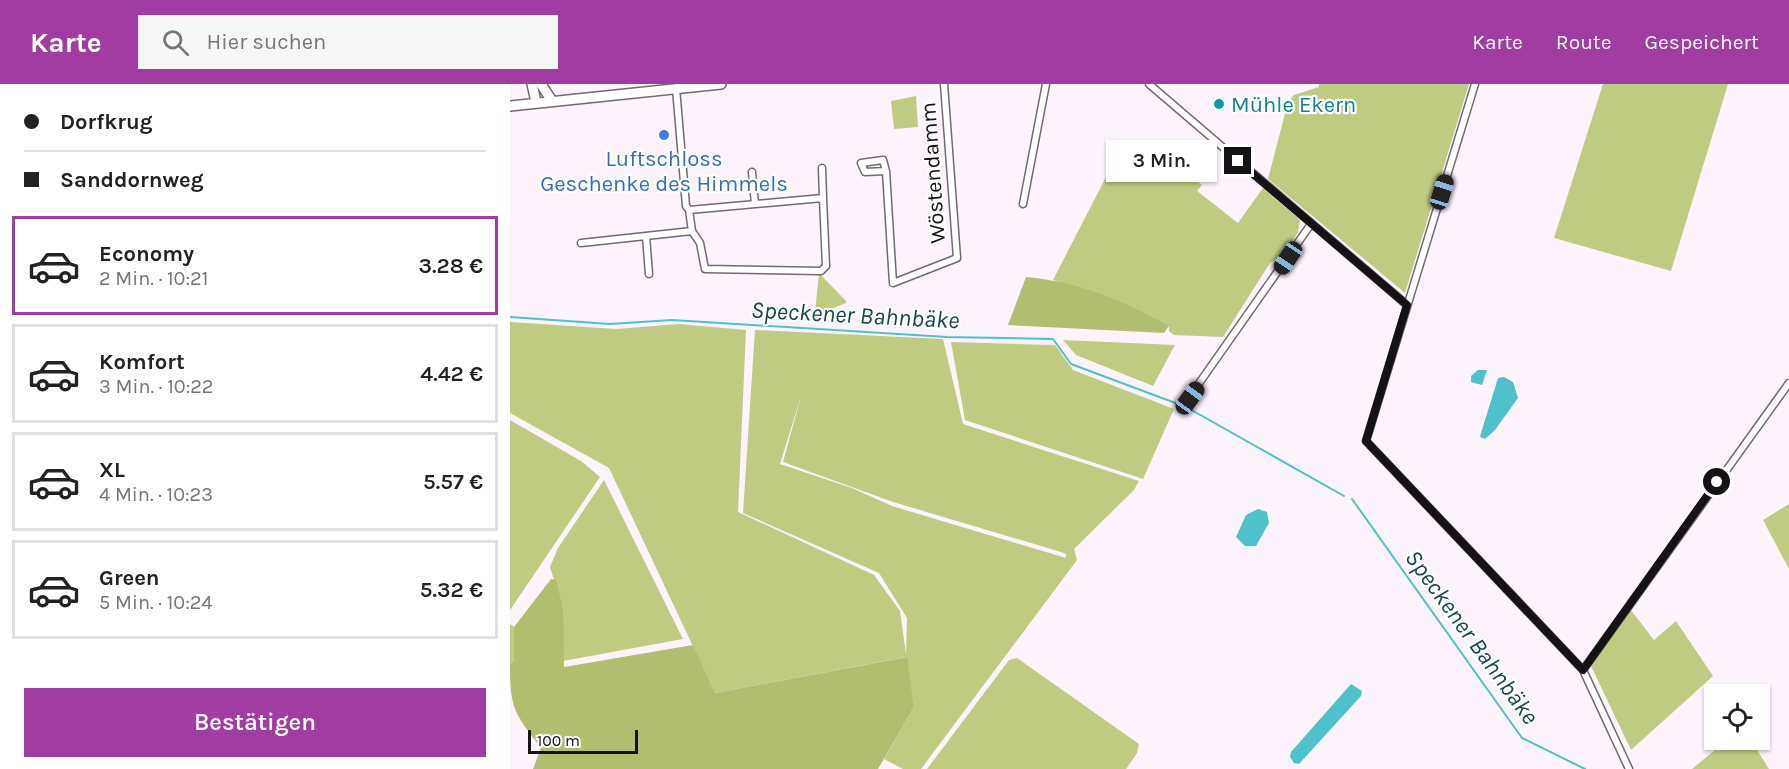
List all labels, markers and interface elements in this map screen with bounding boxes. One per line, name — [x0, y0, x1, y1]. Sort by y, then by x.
search box — [138, 15, 558, 69]
text: Karte — [30, 26, 102, 59]
icon: search — [159, 26, 192, 59]
text: Hier suchen — [207, 29, 326, 55]
text: Karte — [1472, 30, 1523, 54]
text: Route — [1556, 30, 1612, 54]
text: Gespeichert — [1645, 30, 1759, 54]
place label: Mühle Ekern — [1231, 92, 1356, 118]
marker: Mühle Ekern — [1212, 97, 1226, 111]
street label: Wöstendamm — [915, 101, 951, 245]
text: Dorfkrug — [60, 109, 153, 135]
marker: Luftschloss Geschenke des Himmels — [657, 128, 671, 142]
callout: 3 Min. — [1106, 140, 1217, 182]
place label: Luftschloss Geschenke des Himmels — [540, 146, 788, 197]
route end — [1224, 147, 1251, 174]
text: 3 Min. — [1133, 149, 1190, 172]
text: Sanddornweg — [60, 167, 204, 193]
car — [1428, 172, 1456, 212]
car — [1270, 238, 1306, 278]
icon: car — [27, 239, 81, 293]
text: Economy — [99, 241, 194, 267]
text: 3.28 € — [419, 253, 483, 279]
text: 2 Min. · 10:21 — [99, 267, 208, 290]
water label: Speckener Bahnbäke — [750, 296, 960, 334]
icon: car — [27, 347, 81, 401]
text: Komfort — [99, 349, 185, 375]
text: 4.42 € — [420, 361, 483, 387]
text: 3 Min. · 10:22 — [99, 375, 213, 398]
car — [1172, 378, 1208, 418]
icon: car — [27, 455, 81, 509]
text: XL — [99, 457, 125, 483]
route start — [1703, 468, 1730, 495]
text: 5.57 € — [423, 469, 483, 495]
text: 4 Min. · 10:23 — [99, 483, 213, 506]
water label: Speckener Bahnbäke — [1399, 544, 1545, 730]
icon: car — [27, 563, 81, 617]
text: Green — [99, 565, 160, 591]
text: 5.32 € — [420, 577, 483, 603]
text: 5 Min. · 10:24 — [99, 591, 213, 614]
map controls — [1704, 684, 1770, 750]
button: locate — [1704, 684, 1770, 750]
button: Bestätigen — [24, 688, 486, 757]
scale bar — [528, 727, 638, 754]
text: 100 m — [537, 731, 580, 750]

